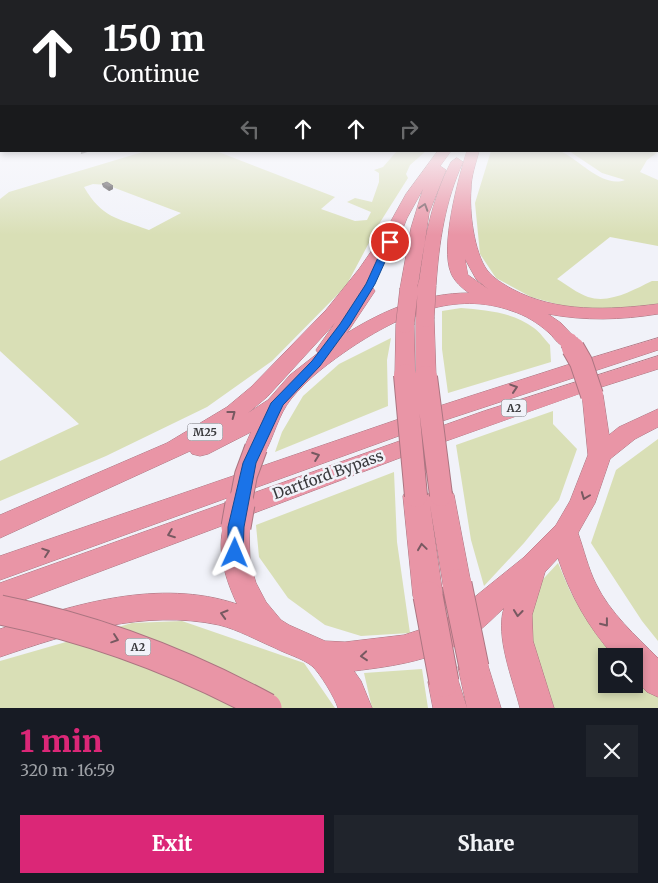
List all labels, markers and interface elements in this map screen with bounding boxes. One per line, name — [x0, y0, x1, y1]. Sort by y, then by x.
text: 150 m — [103, 17, 205, 61]
icon: ahead — [20, 20, 85, 85]
text: Continue — [103, 60, 199, 88]
icon: left — [236, 115, 264, 143]
icon: ahead — [289, 115, 317, 143]
icon: ahead — [342, 115, 370, 143]
icon: right — [395, 115, 423, 143]
one-way arrow — [419, 203, 429, 211]
pin — [369, 221, 411, 263]
icon: arrive — [376, 228, 404, 256]
one-way arrow — [510, 384, 518, 394]
road number: A2 — [502, 399, 526, 416]
one-way arrow — [226, 411, 236, 420]
road number: M25 — [188, 424, 222, 441]
street label: Dartford Bypass — [270, 446, 386, 503]
one-way arrow — [311, 452, 320, 462]
one-way arrow — [581, 491, 591, 499]
position arrow — [208, 526, 260, 578]
one-way arrow — [167, 528, 176, 538]
one-way arrow — [417, 543, 428, 551]
one-way arrow — [41, 548, 50, 558]
one-way arrow — [219, 609, 228, 620]
one-way arrow — [513, 609, 524, 617]
one-way arrow — [599, 617, 608, 627]
one-way arrow — [110, 633, 119, 643]
road number: A2 — [126, 638, 150, 656]
map controls — [598, 648, 643, 693]
button: search — [598, 648, 643, 693]
one-way arrow — [360, 650, 368, 661]
text: 1 min — [20, 722, 102, 760]
button: close — [586, 725, 638, 777]
text: 320 m · 16:59 — [20, 760, 115, 780]
button: Exit — [20, 815, 324, 873]
button: Share — [334, 815, 638, 873]

